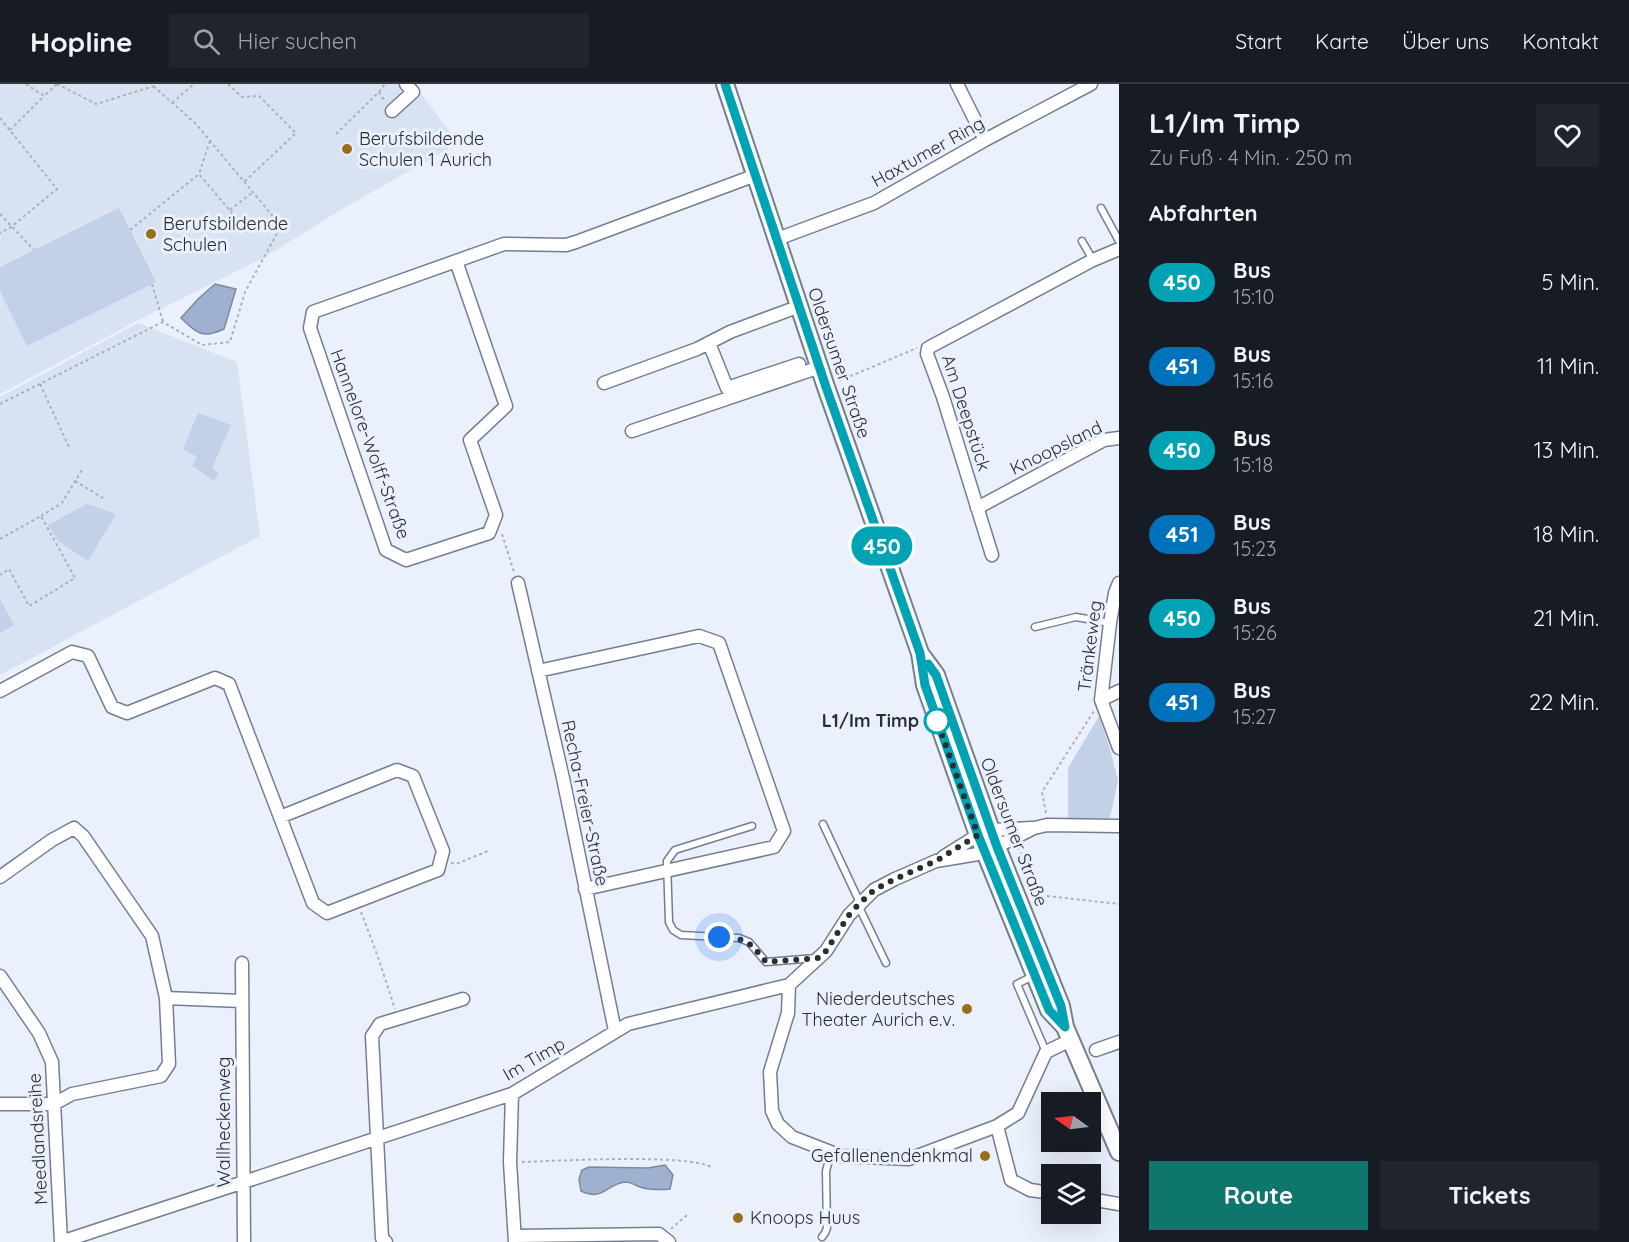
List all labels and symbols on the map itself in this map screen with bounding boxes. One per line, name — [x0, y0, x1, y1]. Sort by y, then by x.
street label: Haxtumer Ring — [867, 111, 988, 192]
place label: Berufsbildende Schulen 1 Aurich — [359, 127, 492, 171]
marker: Berufsbildende Schulen 1 Aurich — [340, 142, 354, 156]
place label: Berufsbildende Schulen — [163, 212, 288, 256]
marker: Berufsbildende Schulen — [144, 227, 158, 241]
street label: Oldersumer Straße — [803, 284, 876, 441]
street label: Hannelore-Wolff-Straße — [325, 346, 416, 542]
street label: Am Deepstück — [937, 352, 996, 474]
street label: Knoopsland — [1006, 415, 1106, 480]
line badge: 450 — [848, 526, 916, 566]
street label: Tränkeweg — [1072, 599, 1107, 693]
marker: L1/Im Timp — [924, 708, 950, 734]
place label: L1/Im Timp — [822, 709, 919, 732]
street label: Recha-Freier-Straße — [557, 718, 614, 888]
street label: Oldersumer Straße — [975, 754, 1053, 910]
your location — [704, 922, 734, 952]
place label: Niederdeutsches Theater Aurich e.v. — [802, 987, 955, 1031]
marker: Niederdeutsches Theater Aurich e.v. — [960, 1002, 974, 1016]
street label: Im Timp — [499, 1032, 569, 1085]
street label: Wallheckenweg — [212, 1057, 235, 1187]
street label: Meedlandsreihe — [23, 1073, 52, 1205]
north arrow — [1041, 1092, 1101, 1152]
place label: Gefallenendenkmal — [811, 1144, 973, 1167]
marker: Gefallenendenkmal — [978, 1149, 992, 1163]
place label: Knoops Huus — [750, 1206, 860, 1229]
marker: Knoops Huus — [731, 1211, 745, 1225]

